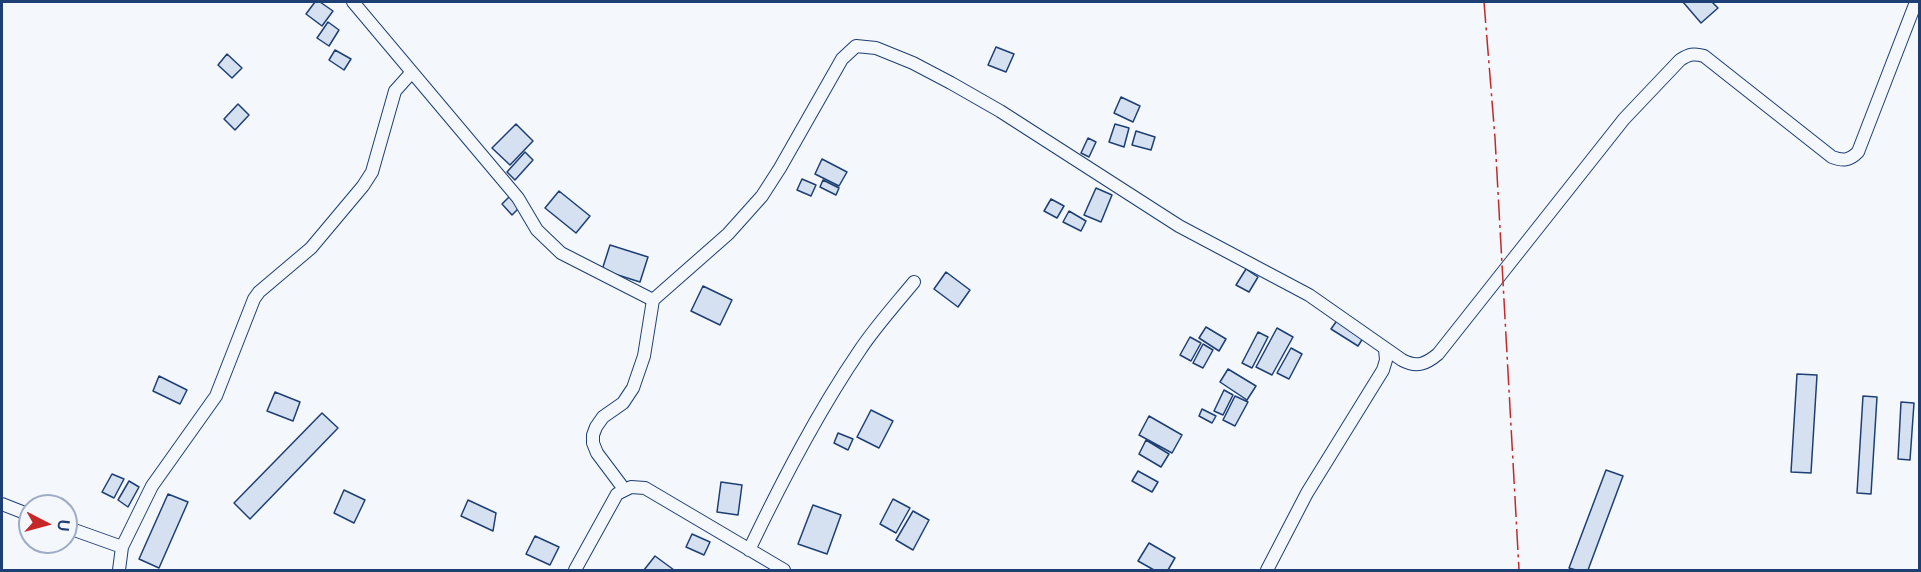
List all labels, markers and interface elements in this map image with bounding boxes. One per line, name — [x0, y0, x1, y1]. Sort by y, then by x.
north arrow — [18, 494, 78, 554]
text: U — [54, 519, 74, 533]

